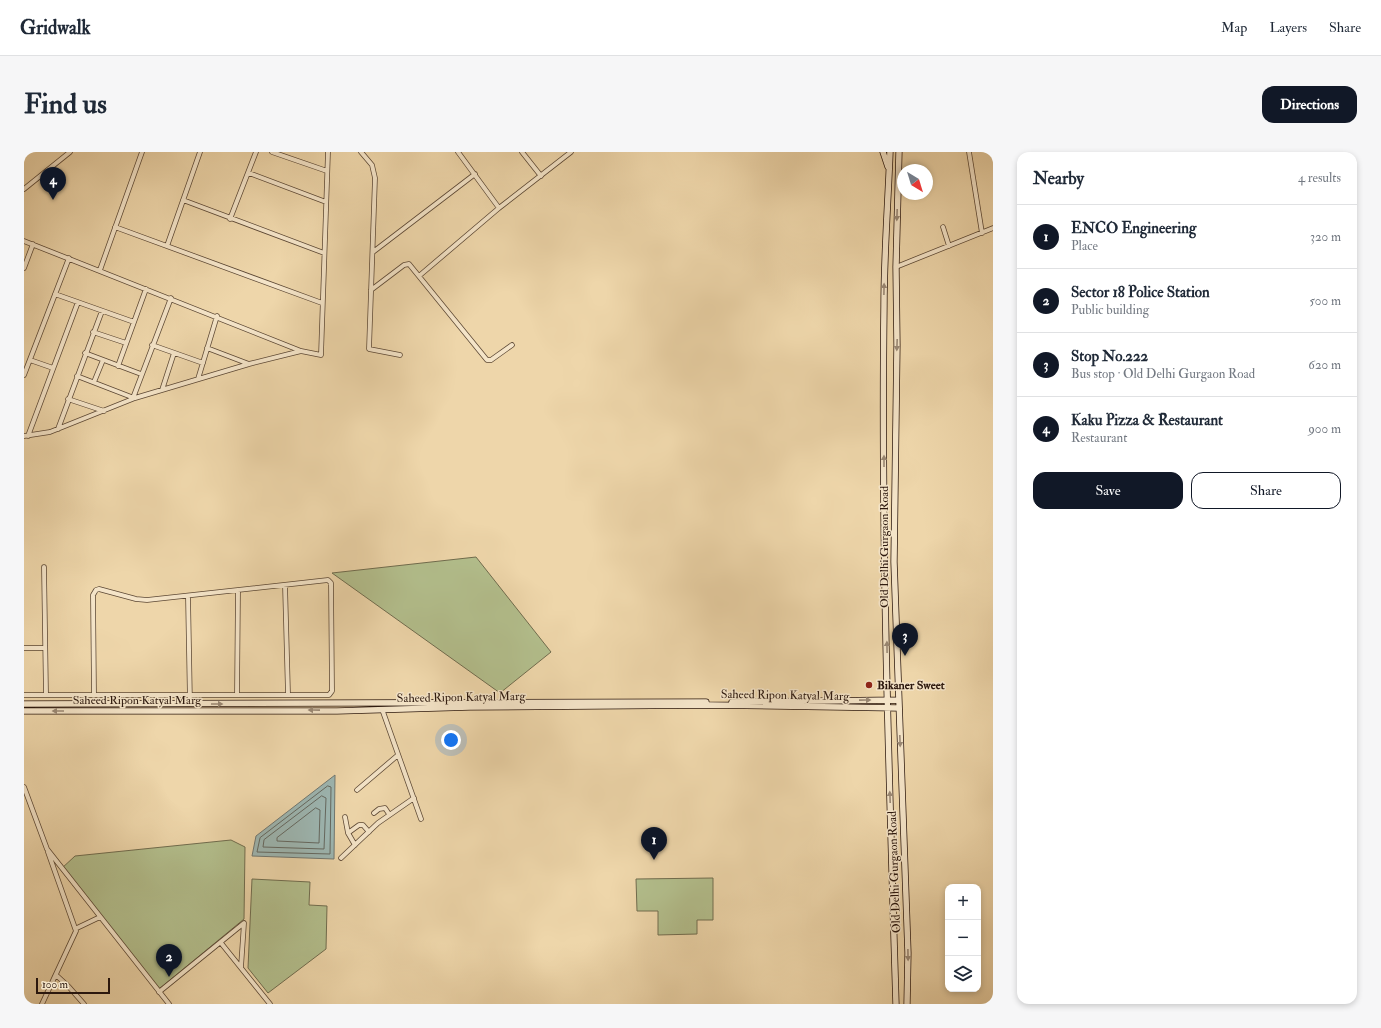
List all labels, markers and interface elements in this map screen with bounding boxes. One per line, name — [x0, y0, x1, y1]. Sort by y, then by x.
text: Gridwalk — [20, 16, 91, 40]
text: Map — [1221, 19, 1247, 36]
text: Layers — [1269, 19, 1307, 36]
text: Share — [1329, 19, 1361, 36]
button: Directions — [1262, 86, 1357, 123]
text: Find us — [24, 87, 107, 122]
north arrow — [897, 164, 933, 200]
pin: 4 — [40, 167, 66, 200]
text: Nearby — [1033, 168, 1084, 189]
text: 4 results — [1298, 170, 1341, 186]
one-way arrow — [894, 209, 900, 222]
text: ENCO Engineering — [1071, 219, 1196, 238]
text: 1 — [1044, 229, 1048, 245]
text: 320 m — [1310, 229, 1341, 245]
text: Place — [1071, 238, 1098, 254]
one-way arrow — [881, 282, 887, 295]
text: Sector 18 Police Station — [1071, 283, 1210, 302]
text: 2 — [1043, 293, 1049, 309]
text: 500 m — [1309, 293, 1341, 309]
text: Public building — [1071, 302, 1149, 318]
one-way arrow — [893, 339, 900, 351]
text: Stop No.222 — [1071, 347, 1148, 366]
text: 3 — [1044, 357, 1049, 373]
text: 620 m — [1308, 357, 1341, 373]
text: Bus stop · Old Delhi Gurgaon Road — [1071, 366, 1255, 382]
text: Kaku Pizza & Restaurant — [1071, 411, 1223, 430]
text: 4 — [1042, 421, 1050, 437]
text: 900 m — [1308, 421, 1341, 437]
text: Restaurant — [1071, 430, 1127, 446]
one-way arrow — [881, 454, 887, 467]
button: Save — [1033, 472, 1183, 509]
button: Share — [1191, 472, 1341, 509]
street label: Old Delhi Gurgaon Road — [877, 486, 892, 608]
pin: 3 — [892, 623, 918, 656]
one-way arrow — [884, 640, 890, 653]
place label: Bikaner Sweet — [877, 678, 945, 693]
marker: Bikaner Sweet — [864, 680, 874, 690]
street label: Saheed Ripon Katyal Marg — [721, 687, 850, 704]
street label: Saheed Ripon Katyal Marg — [397, 689, 526, 706]
street label: Saheed Ripon Katyal Marg — [73, 693, 202, 708]
one-way arrow — [859, 697, 872, 703]
one-way arrow — [211, 701, 224, 707]
one-way arrow — [307, 707, 320, 713]
one-way arrow — [51, 708, 64, 714]
your location — [441, 730, 461, 750]
one-way arrow — [897, 735, 903, 748]
one-way arrow — [887, 790, 893, 803]
street label: Old Delhi Gurgaon Road — [885, 811, 904, 933]
pin: 1 — [641, 827, 667, 860]
map controls — [945, 884, 981, 992]
button: + — [945, 884, 981, 920]
button: − — [945, 920, 981, 956]
pin: 2 — [156, 944, 182, 977]
one-way arrow — [905, 949, 911, 962]
button: layers — [945, 956, 981, 992]
scale bar — [36, 976, 110, 995]
text: 100 m — [42, 978, 68, 991]

